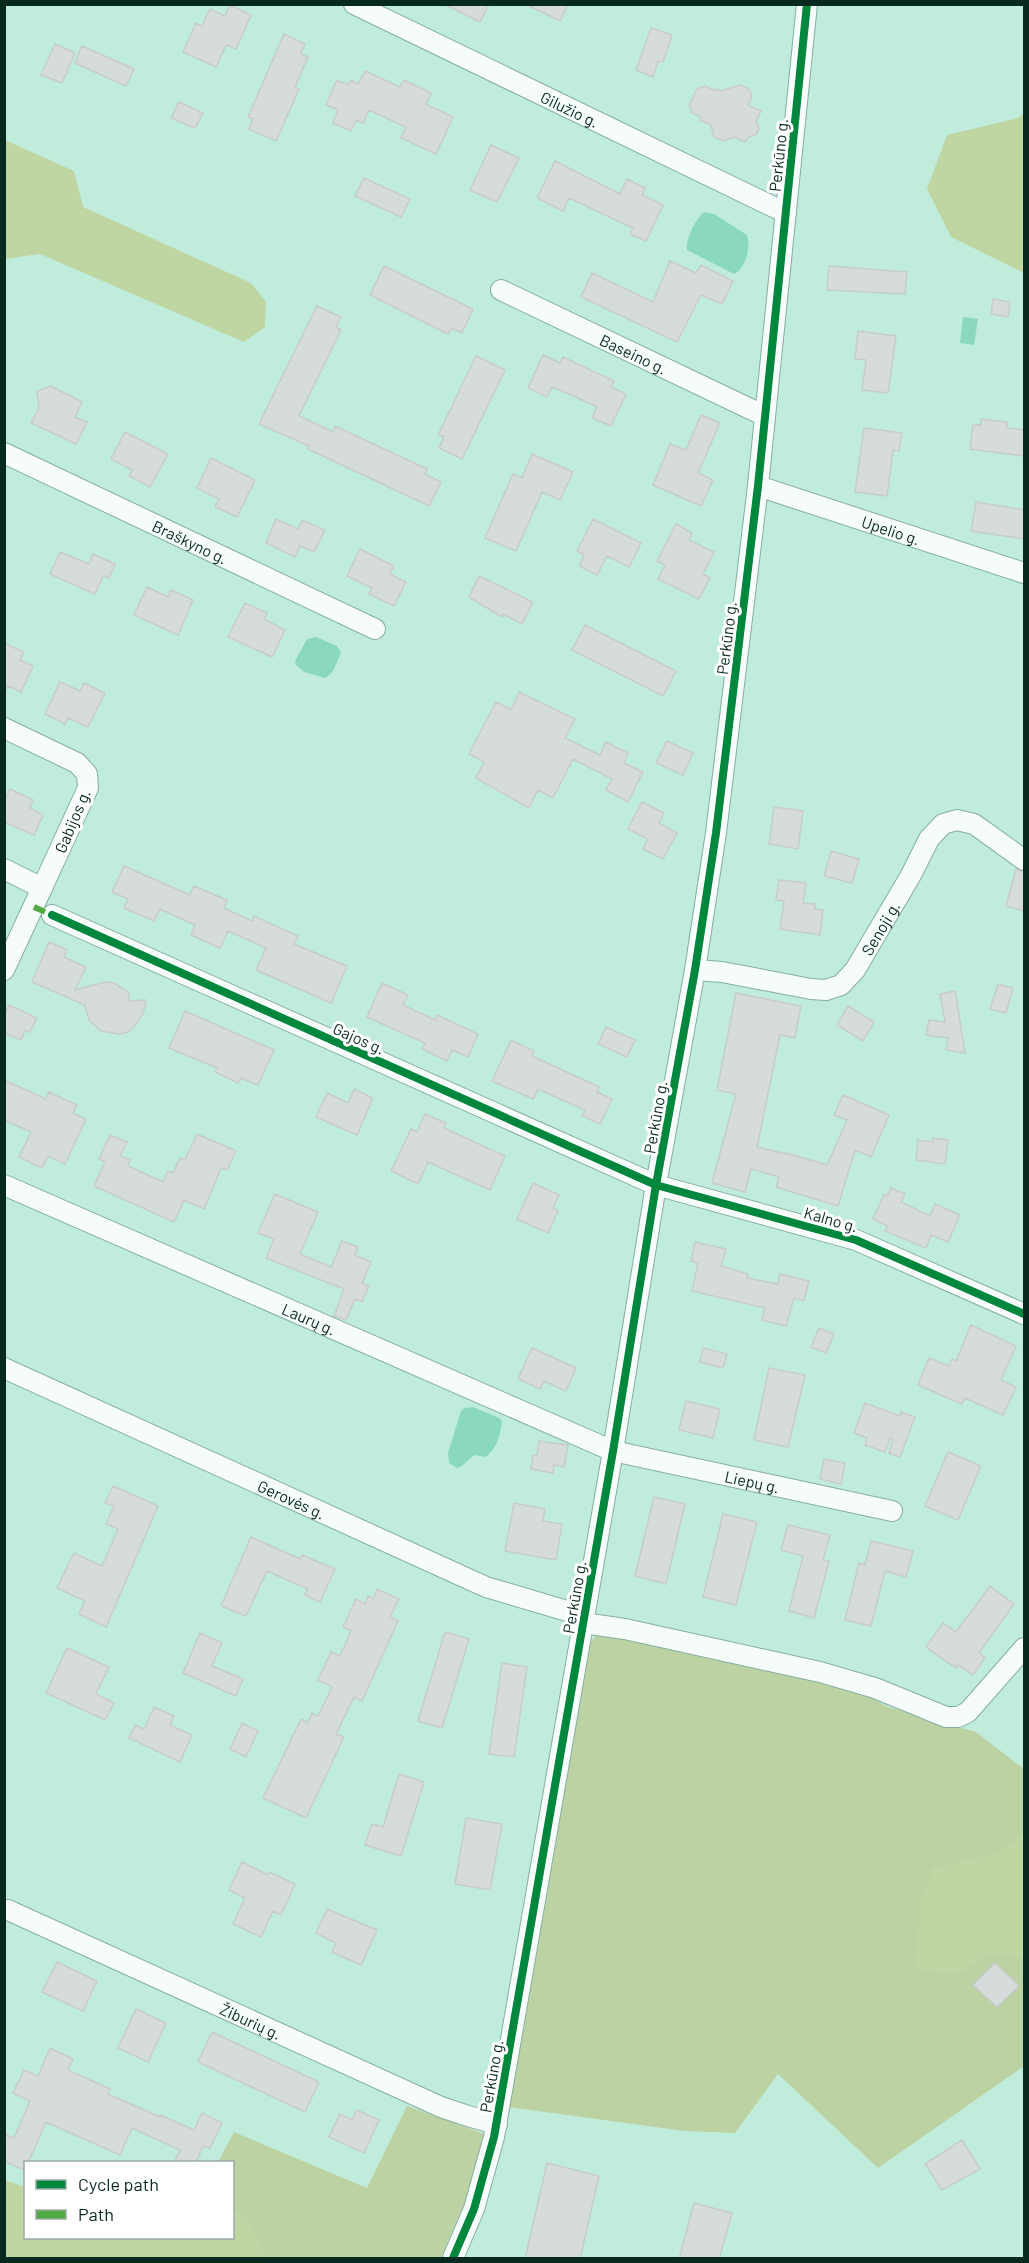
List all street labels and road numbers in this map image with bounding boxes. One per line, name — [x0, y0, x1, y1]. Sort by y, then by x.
street label: Gilužio g. — [538, 86, 602, 131]
street label: Perkūno g. — [765, 117, 791, 193]
street label: Baseino g. — [597, 329, 670, 377]
street label: Upelio g. — [859, 511, 923, 548]
street label: Braškyno g. — [150, 515, 231, 567]
street label: Perkūno g. — [712, 600, 740, 676]
street label: Gabijos g. — [50, 786, 94, 856]
street label: Senoji g. — [857, 897, 903, 958]
street label: Gajos g. — [330, 1018, 388, 1058]
street label: Perkūno g. — [639, 1079, 671, 1155]
street label: Kalno g. — [802, 1202, 860, 1236]
street label: Laurų g. — [279, 1298, 339, 1338]
street label: Liepų g. — [723, 1466, 781, 1496]
street label: Gerovės g. — [255, 1475, 328, 1522]
street label: Perkūno g. — [558, 1559, 590, 1635]
street label: Žiburių g. — [218, 1998, 285, 2043]
street label: Perkūno g. — [475, 2038, 507, 2114]

